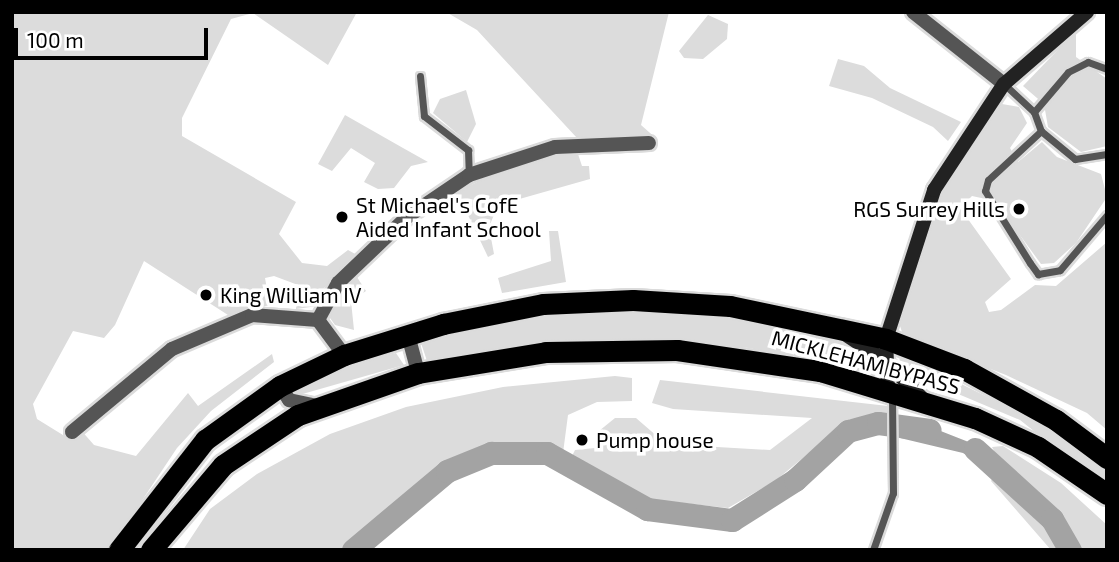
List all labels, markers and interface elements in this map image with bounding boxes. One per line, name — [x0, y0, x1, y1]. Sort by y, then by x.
scale bar — [18, 14, 212, 58]
text: 100 m — [27, 27, 84, 52]
place label: St Michael's CofE Aided Infant School — [356, 192, 541, 242]
place label: RGS Surrey Hills — [853, 196, 1005, 222]
marker: RGS Surrey Hills — [1011, 201, 1027, 217]
marker: St Michael's CofE Aided Infant School — [334, 209, 350, 225]
place label: King William IV — [220, 282, 362, 308]
marker: King William IV — [198, 287, 214, 303]
street label: MICKLEHAM BYPASS — [769, 325, 963, 399]
place label: Pump house — [596, 427, 714, 453]
marker: Pump house — [574, 432, 590, 448]

